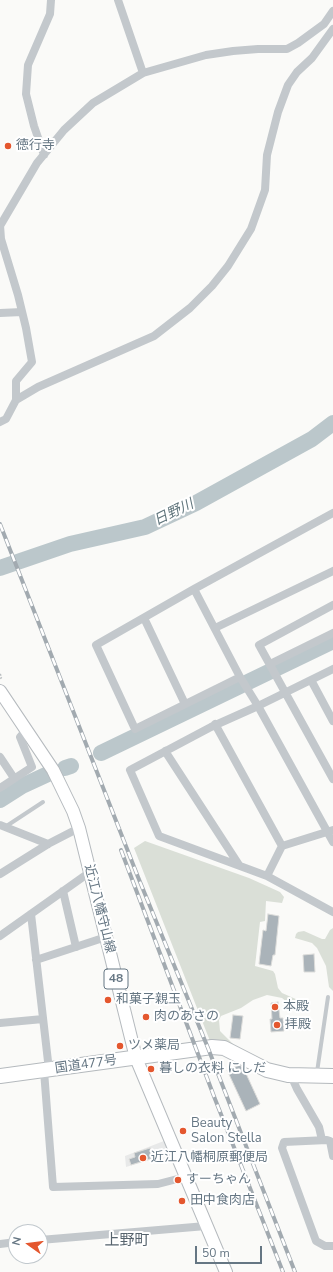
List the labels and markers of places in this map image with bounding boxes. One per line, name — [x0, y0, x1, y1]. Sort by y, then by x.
place label: 徳行寺 — [16, 138, 55, 154]
marker: 徳行寺 — [3, 141, 13, 151]
place label: 和菓子親玉 — [116, 992, 181, 1008]
marker: 和菓子親玉 — [103, 995, 113, 1005]
place label: 本殿 — [283, 999, 309, 1015]
marker: 本殿 — [270, 1002, 280, 1012]
place label: 肉のあさの — [154, 1009, 219, 1025]
marker: 肉のあさの — [141, 1012, 151, 1022]
place label: 拝殿 — [285, 1017, 311, 1033]
marker: 拝殿 — [272, 1020, 282, 1030]
place label: ツメ薬局 — [128, 1038, 180, 1054]
marker: ツメ薬局 — [115, 1041, 125, 1051]
place label: 暮しの衣料 にしだ — [159, 1061, 266, 1077]
marker: 暮しの衣料 にしだ — [146, 1064, 156, 1074]
place label: Beauty Salon Stella — [191, 1116, 262, 1147]
marker: Beauty Salon Stella — [178, 1126, 188, 1136]
place label: 近江八幡桐原郵便局 — [151, 1150, 268, 1166]
marker: 近江八幡桐原郵便局 — [138, 1153, 148, 1163]
place label: すーちゃん — [186, 1172, 251, 1188]
marker: すーちゃん — [173, 1175, 183, 1185]
place label: 田中食肉店 — [190, 1193, 255, 1209]
marker: 田中食肉店 — [177, 1196, 187, 1206]

